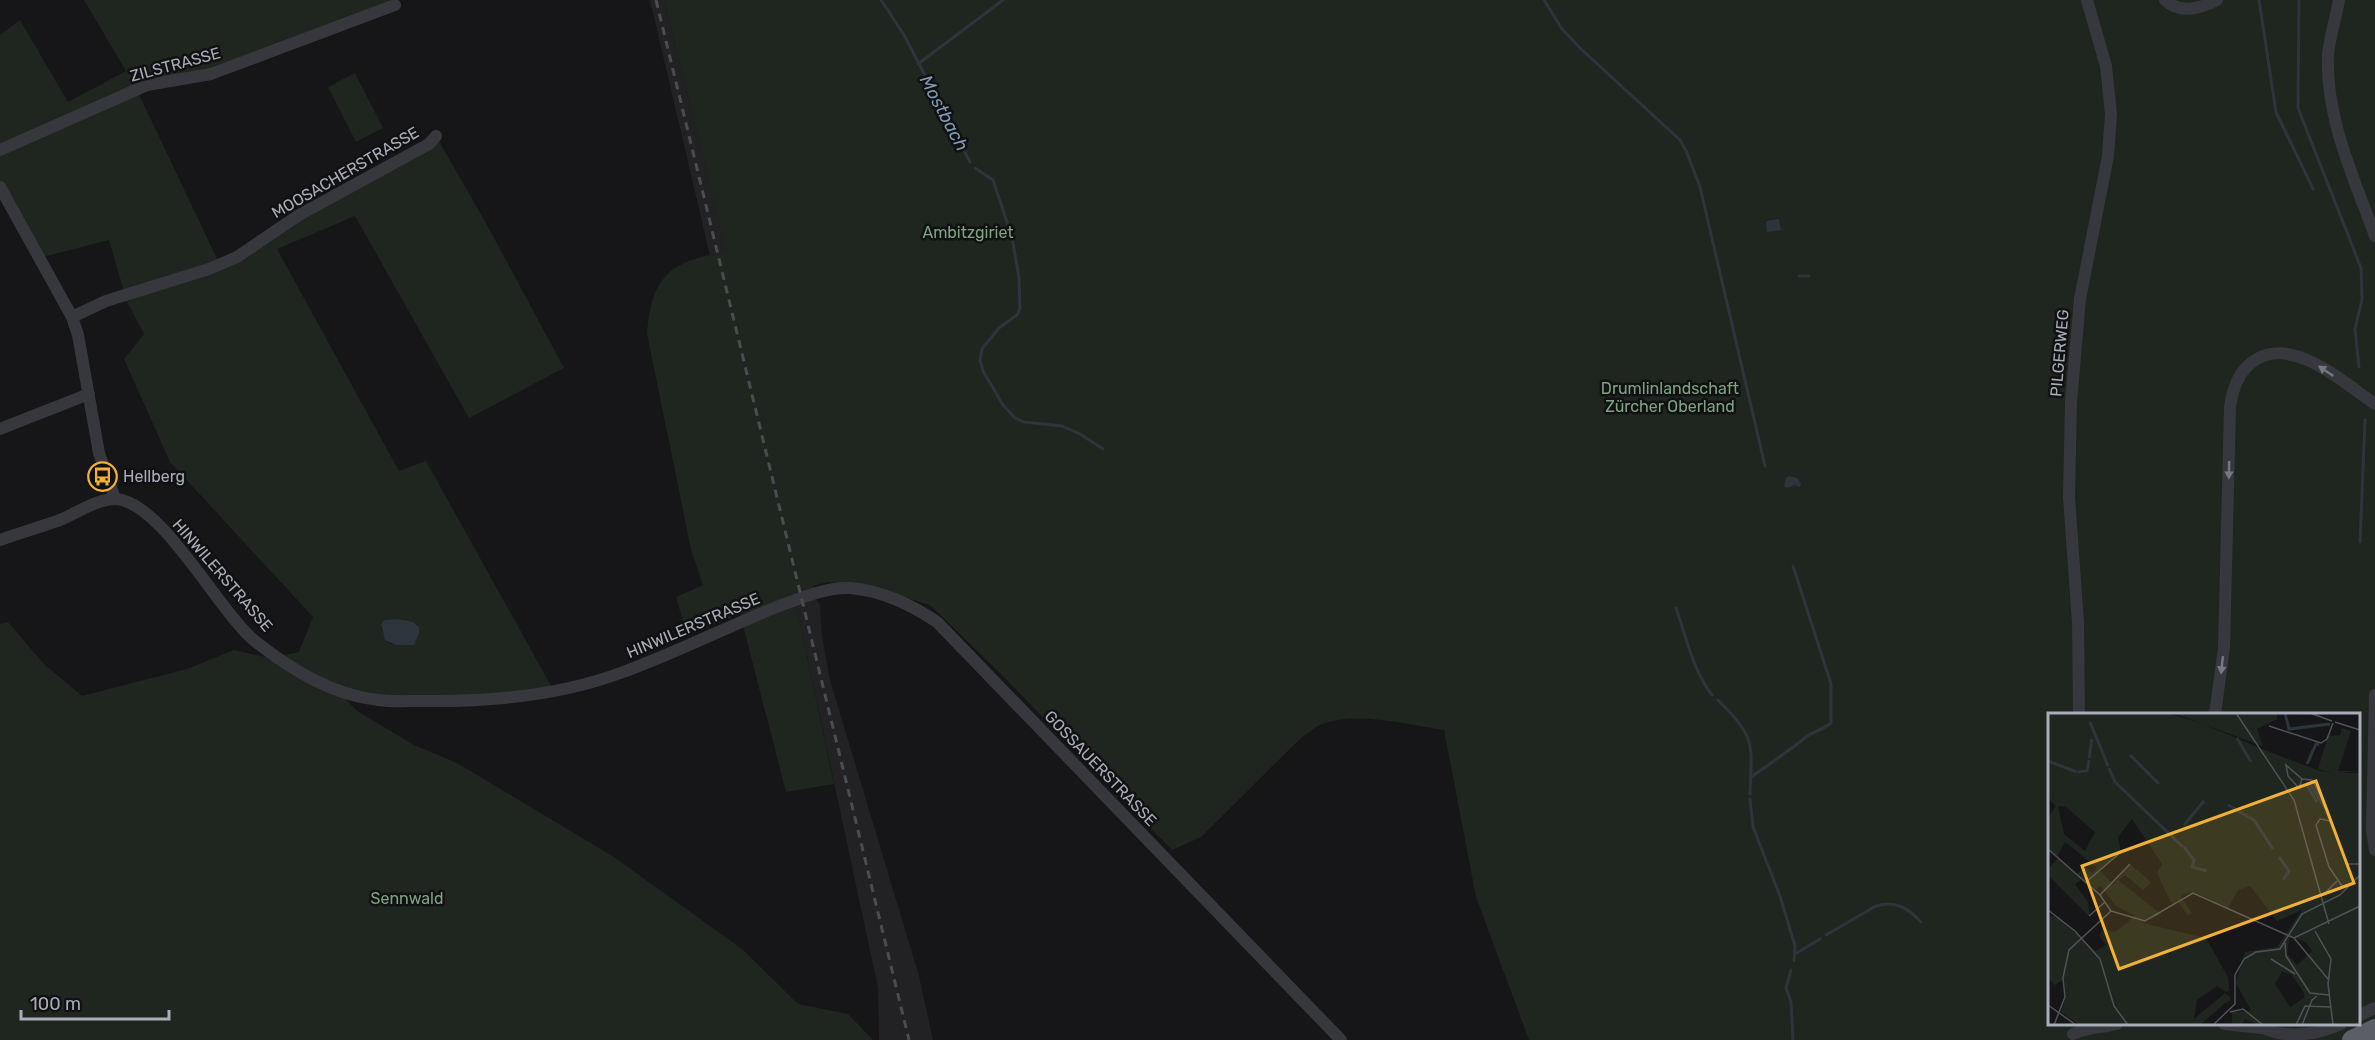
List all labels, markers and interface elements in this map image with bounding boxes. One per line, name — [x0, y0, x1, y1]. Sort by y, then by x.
street label: ZILSTRASSE — [128, 43, 222, 86]
water label: Mostbach — [915, 71, 973, 155]
street label: MOOSACHERSTRASSE — [268, 123, 422, 222]
park label: Ambitzgiriet — [922, 223, 1014, 242]
street label: PILGERWEG — [2046, 309, 2073, 398]
one-way arrow — [2319, 365, 2335, 377]
park label: Drumlinlandschaft Zürcher Oberland — [1601, 379, 1739, 416]
bus stop icon: Hellberg — [86, 460, 118, 492]
one-way arrow — [2224, 460, 2233, 479]
place label: Hellberg — [123, 467, 185, 486]
street label: HINWILERSTRASSE — [169, 515, 277, 636]
street label: HINWILERSTRASSE — [624, 589, 763, 662]
one-way arrow — [2217, 655, 2227, 674]
street label: GOSSAUERSTRASSE — [1041, 707, 1161, 830]
inset map — [2048, 713, 2360, 1025]
park label: Sennwald — [370, 889, 444, 908]
scale bar — [21, 983, 170, 1021]
text: 100 m — [30, 993, 81, 1015]

